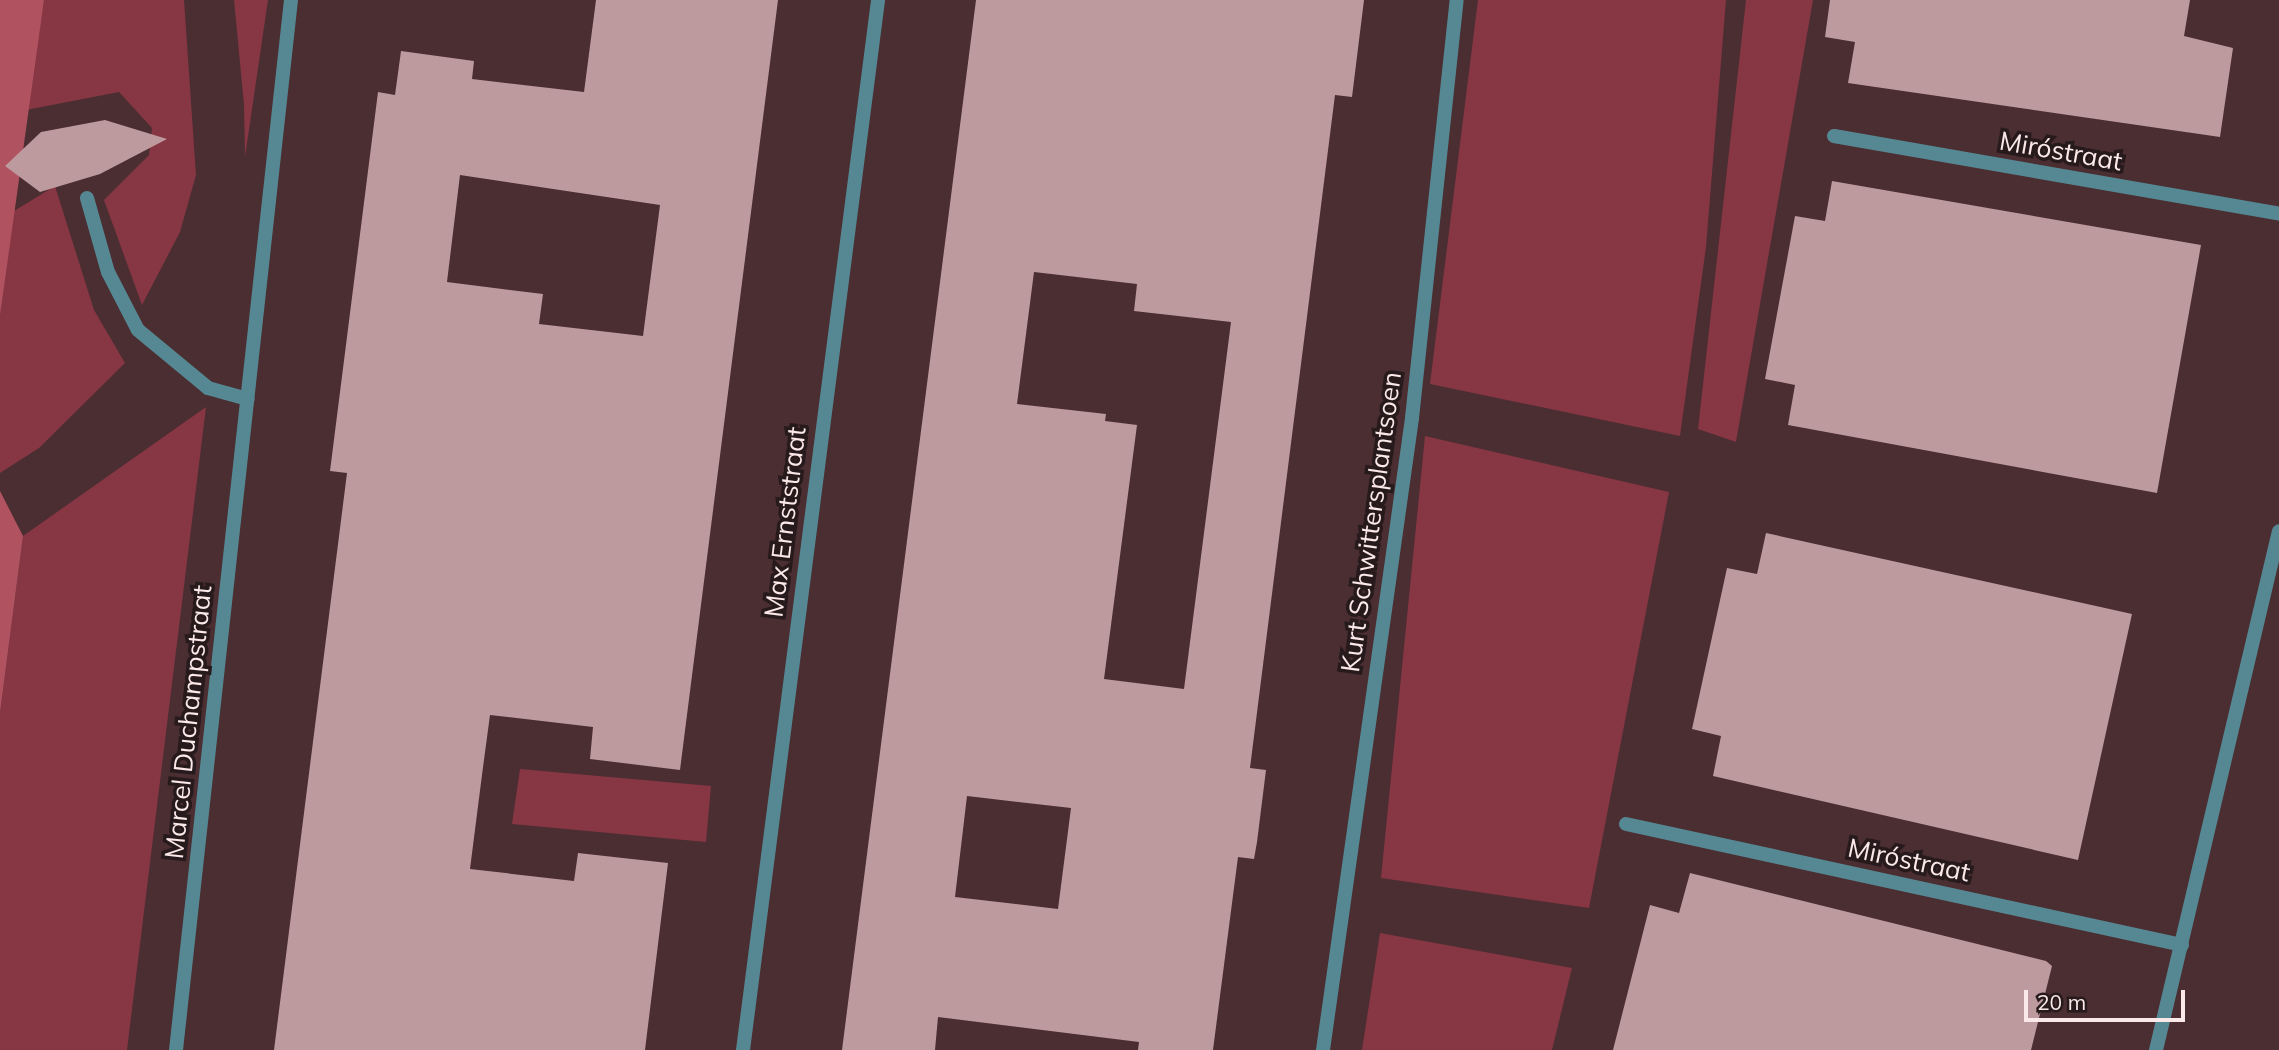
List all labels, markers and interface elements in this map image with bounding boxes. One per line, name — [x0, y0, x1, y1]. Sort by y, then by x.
street label: Miróstraat — [1997, 125, 2125, 177]
street label: Kurt Schwittersplantsoen — [1334, 370, 1408, 674]
street label: Max Ernststraat — [758, 425, 812, 619]
street label: Marcel Duchampstraat — [158, 584, 218, 860]
street label: Miróstraat — [1845, 832, 1973, 888]
scale bar — [2027, 976, 2188, 1020]
text: 20 m — [2037, 989, 2086, 1015]

